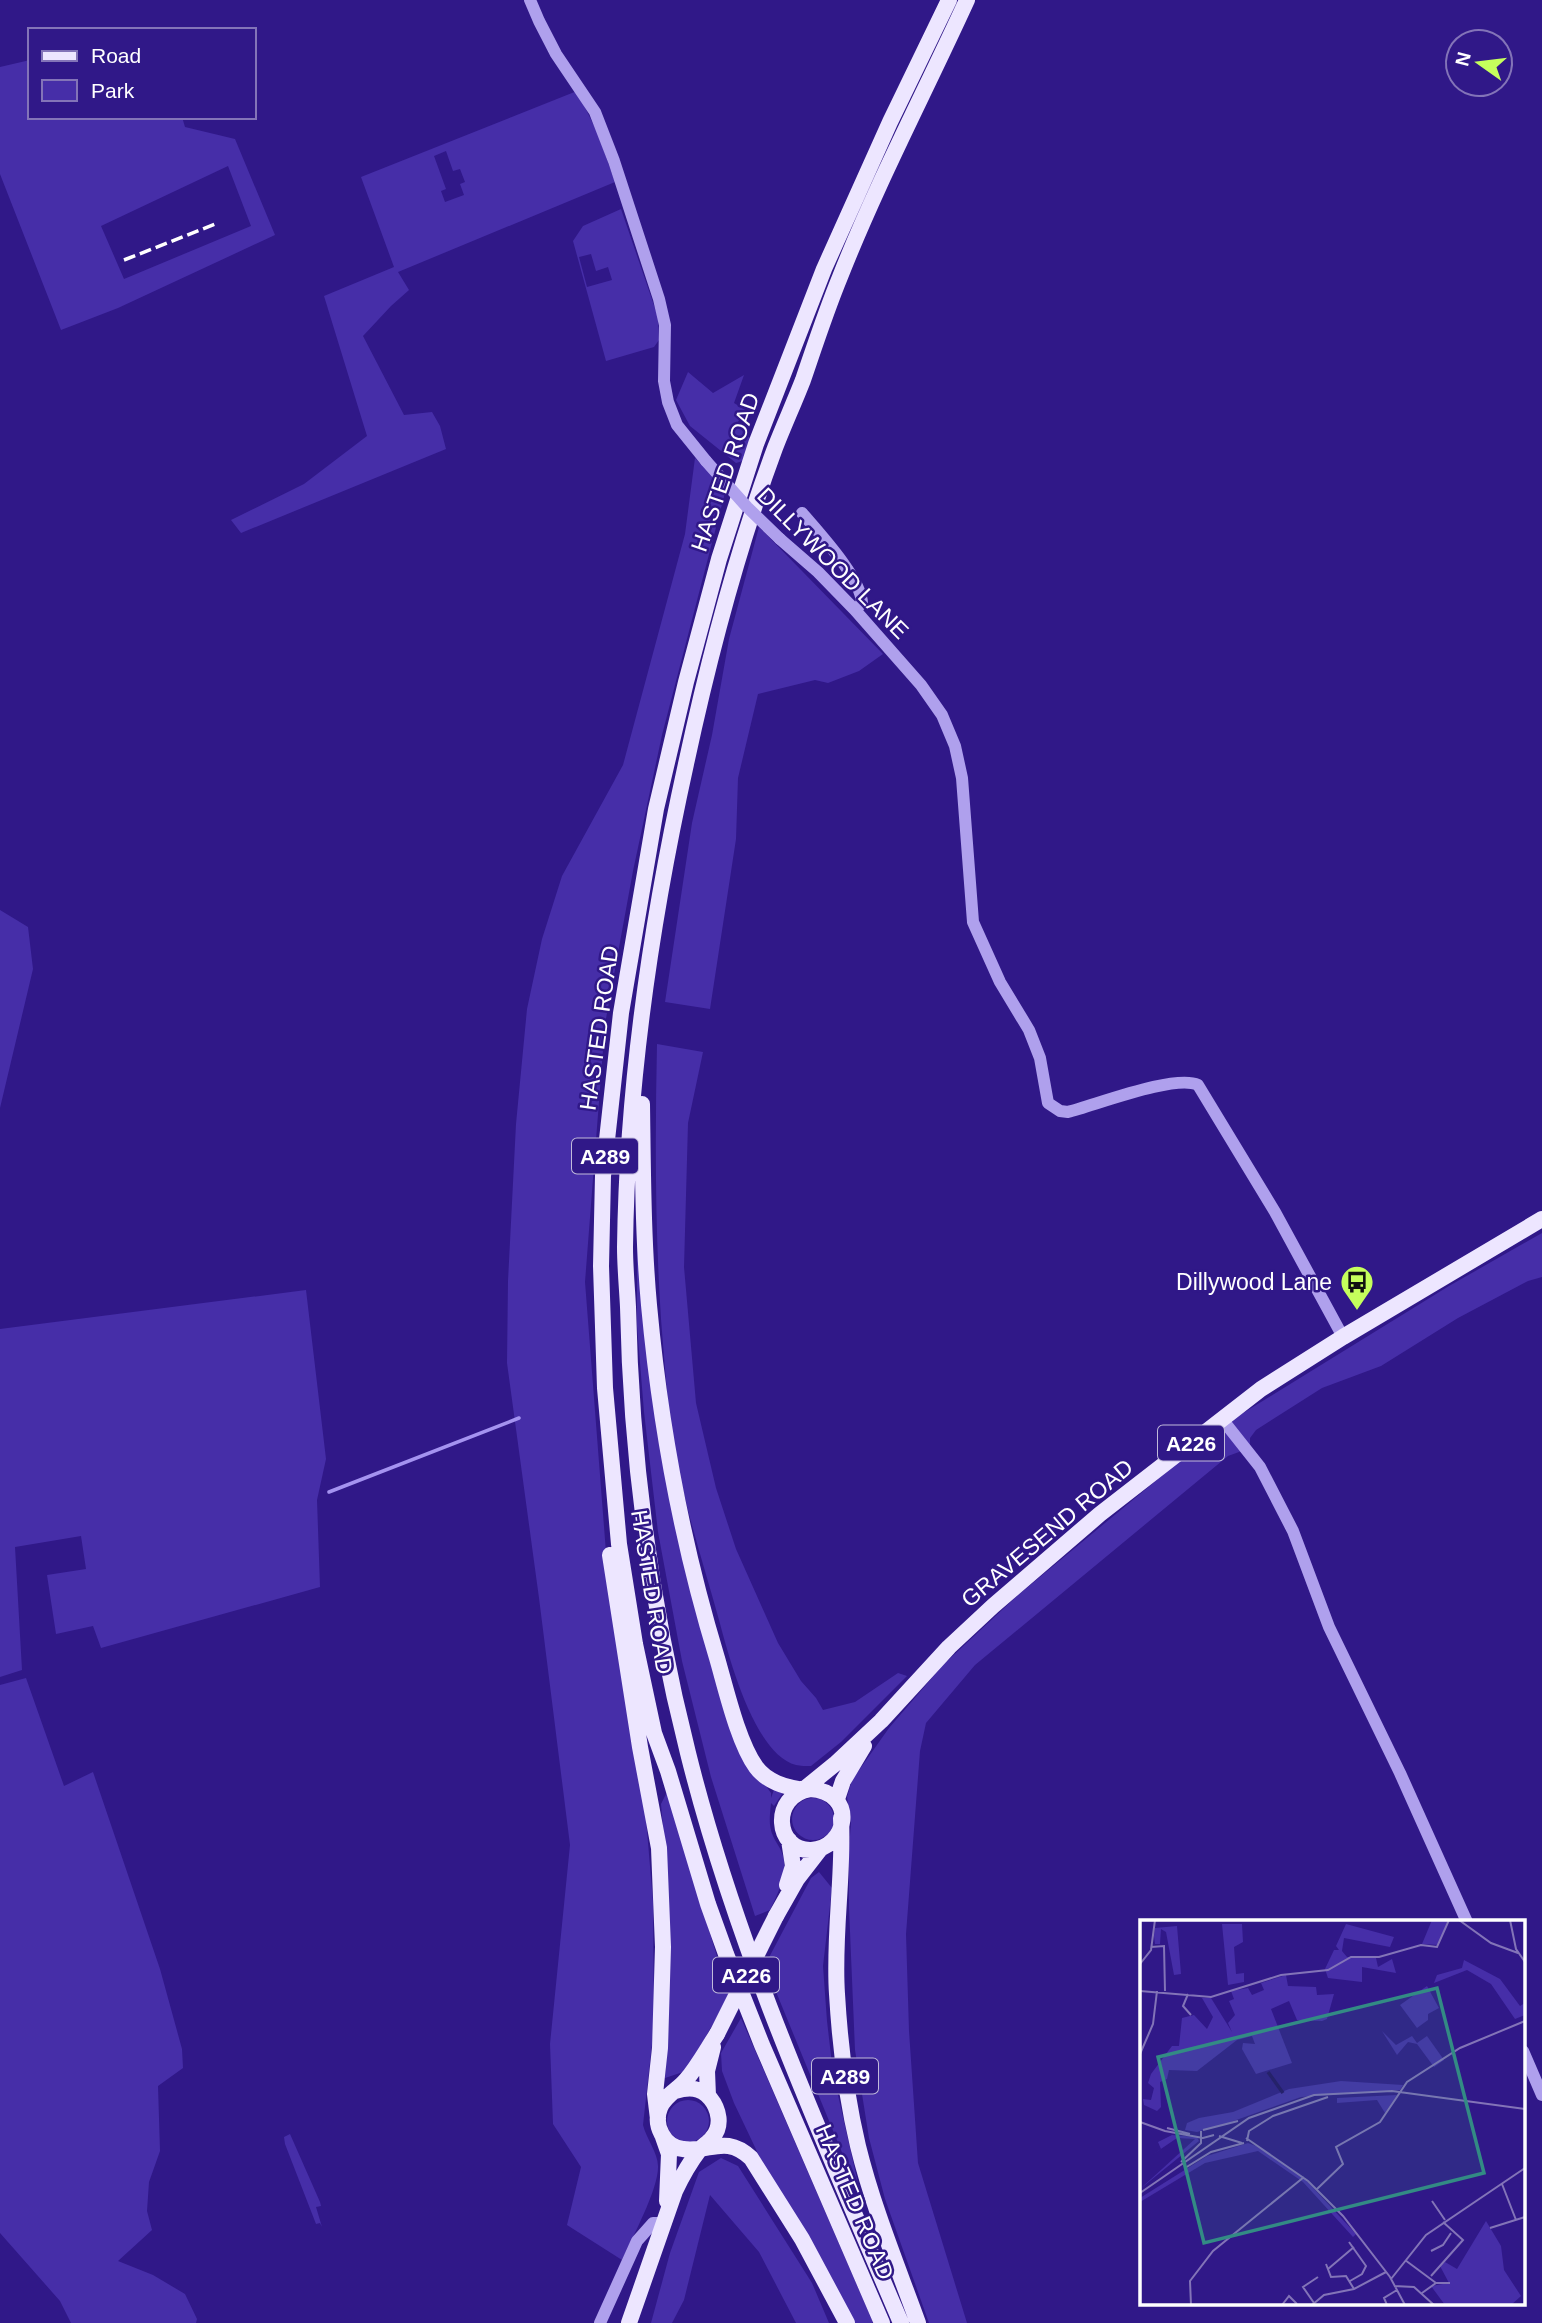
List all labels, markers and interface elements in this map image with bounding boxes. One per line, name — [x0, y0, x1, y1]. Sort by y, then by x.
legend — [28, 28, 256, 119]
north arrow — [1444, 28, 1514, 98]
text: Road — [91, 44, 141, 67]
text: N — [1451, 50, 1475, 68]
text: Park — [91, 79, 135, 102]
street label: HASTED ROAD — [686, 389, 764, 555]
street label: DILLYWOOD LANE — [752, 482, 914, 644]
street label: HASTED ROAD — [575, 944, 623, 1112]
road number: A289 — [572, 1138, 638, 1174]
bus stop icon: Dillywood Lane — [1338, 1263, 1376, 1312]
place label: Dillywood Lane — [1176, 1269, 1332, 1295]
road number: A226 — [1158, 1426, 1224, 1460]
street label: GRAVESEND ROAD — [956, 1454, 1138, 1612]
street label: HASTED ROAD — [626, 1508, 678, 1676]
inset map — [1140, 1920, 1524, 2306]
road number: A226 — [713, 1958, 779, 1993]
road number: A289 — [812, 2058, 878, 2094]
street label: HASTED ROAD — [811, 2120, 899, 2284]

